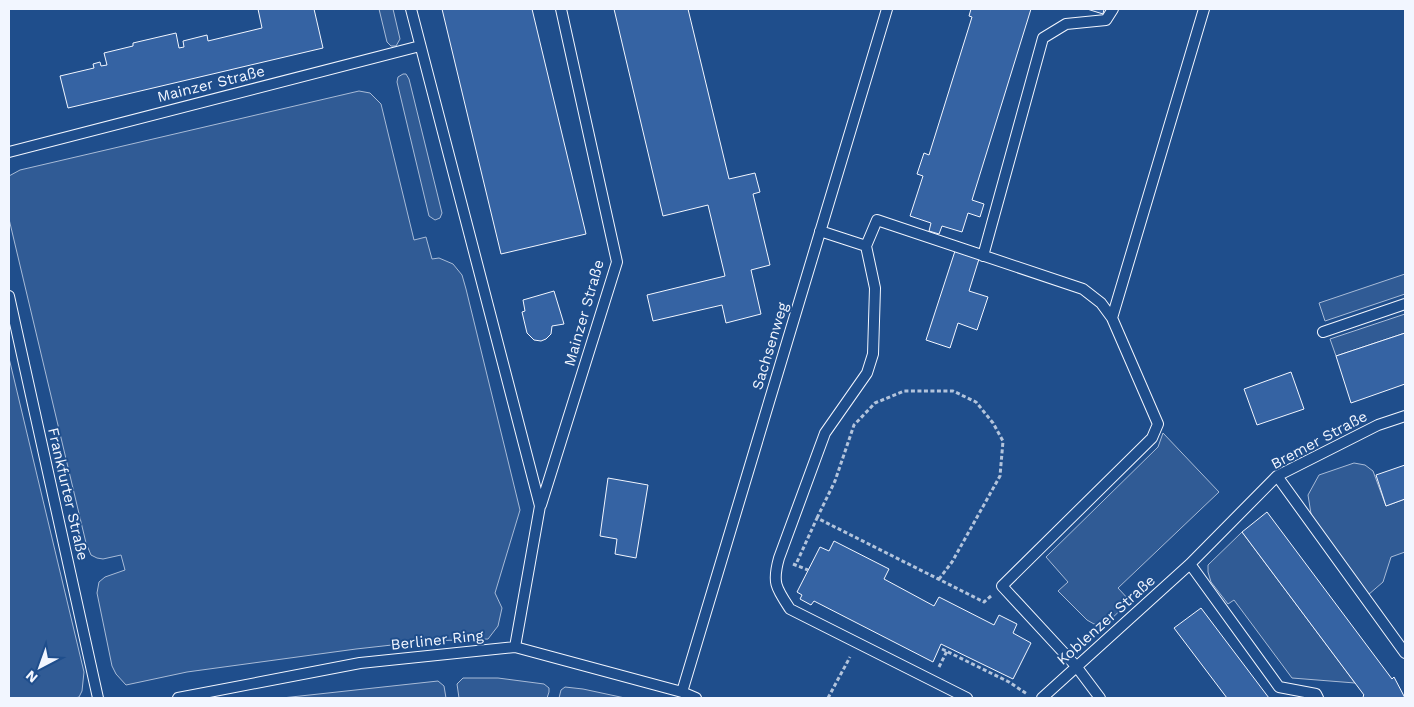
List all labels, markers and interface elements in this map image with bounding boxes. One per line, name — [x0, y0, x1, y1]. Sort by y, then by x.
street label: Mainzer Straße — [155, 62, 267, 106]
street label: Mainzer Straße — [560, 258, 608, 368]
street label: Sachsenweg — [748, 300, 792, 392]
street label: Bremer Straße — [1268, 407, 1370, 473]
street label: Frankfurter Straße — [44, 426, 92, 562]
street label: Koblenzer Straße — [1053, 571, 1159, 669]
street label: Berliner Ring — [390, 626, 484, 654]
north arrow — [15, 642, 65, 692]
text: N — [22, 667, 41, 686]

